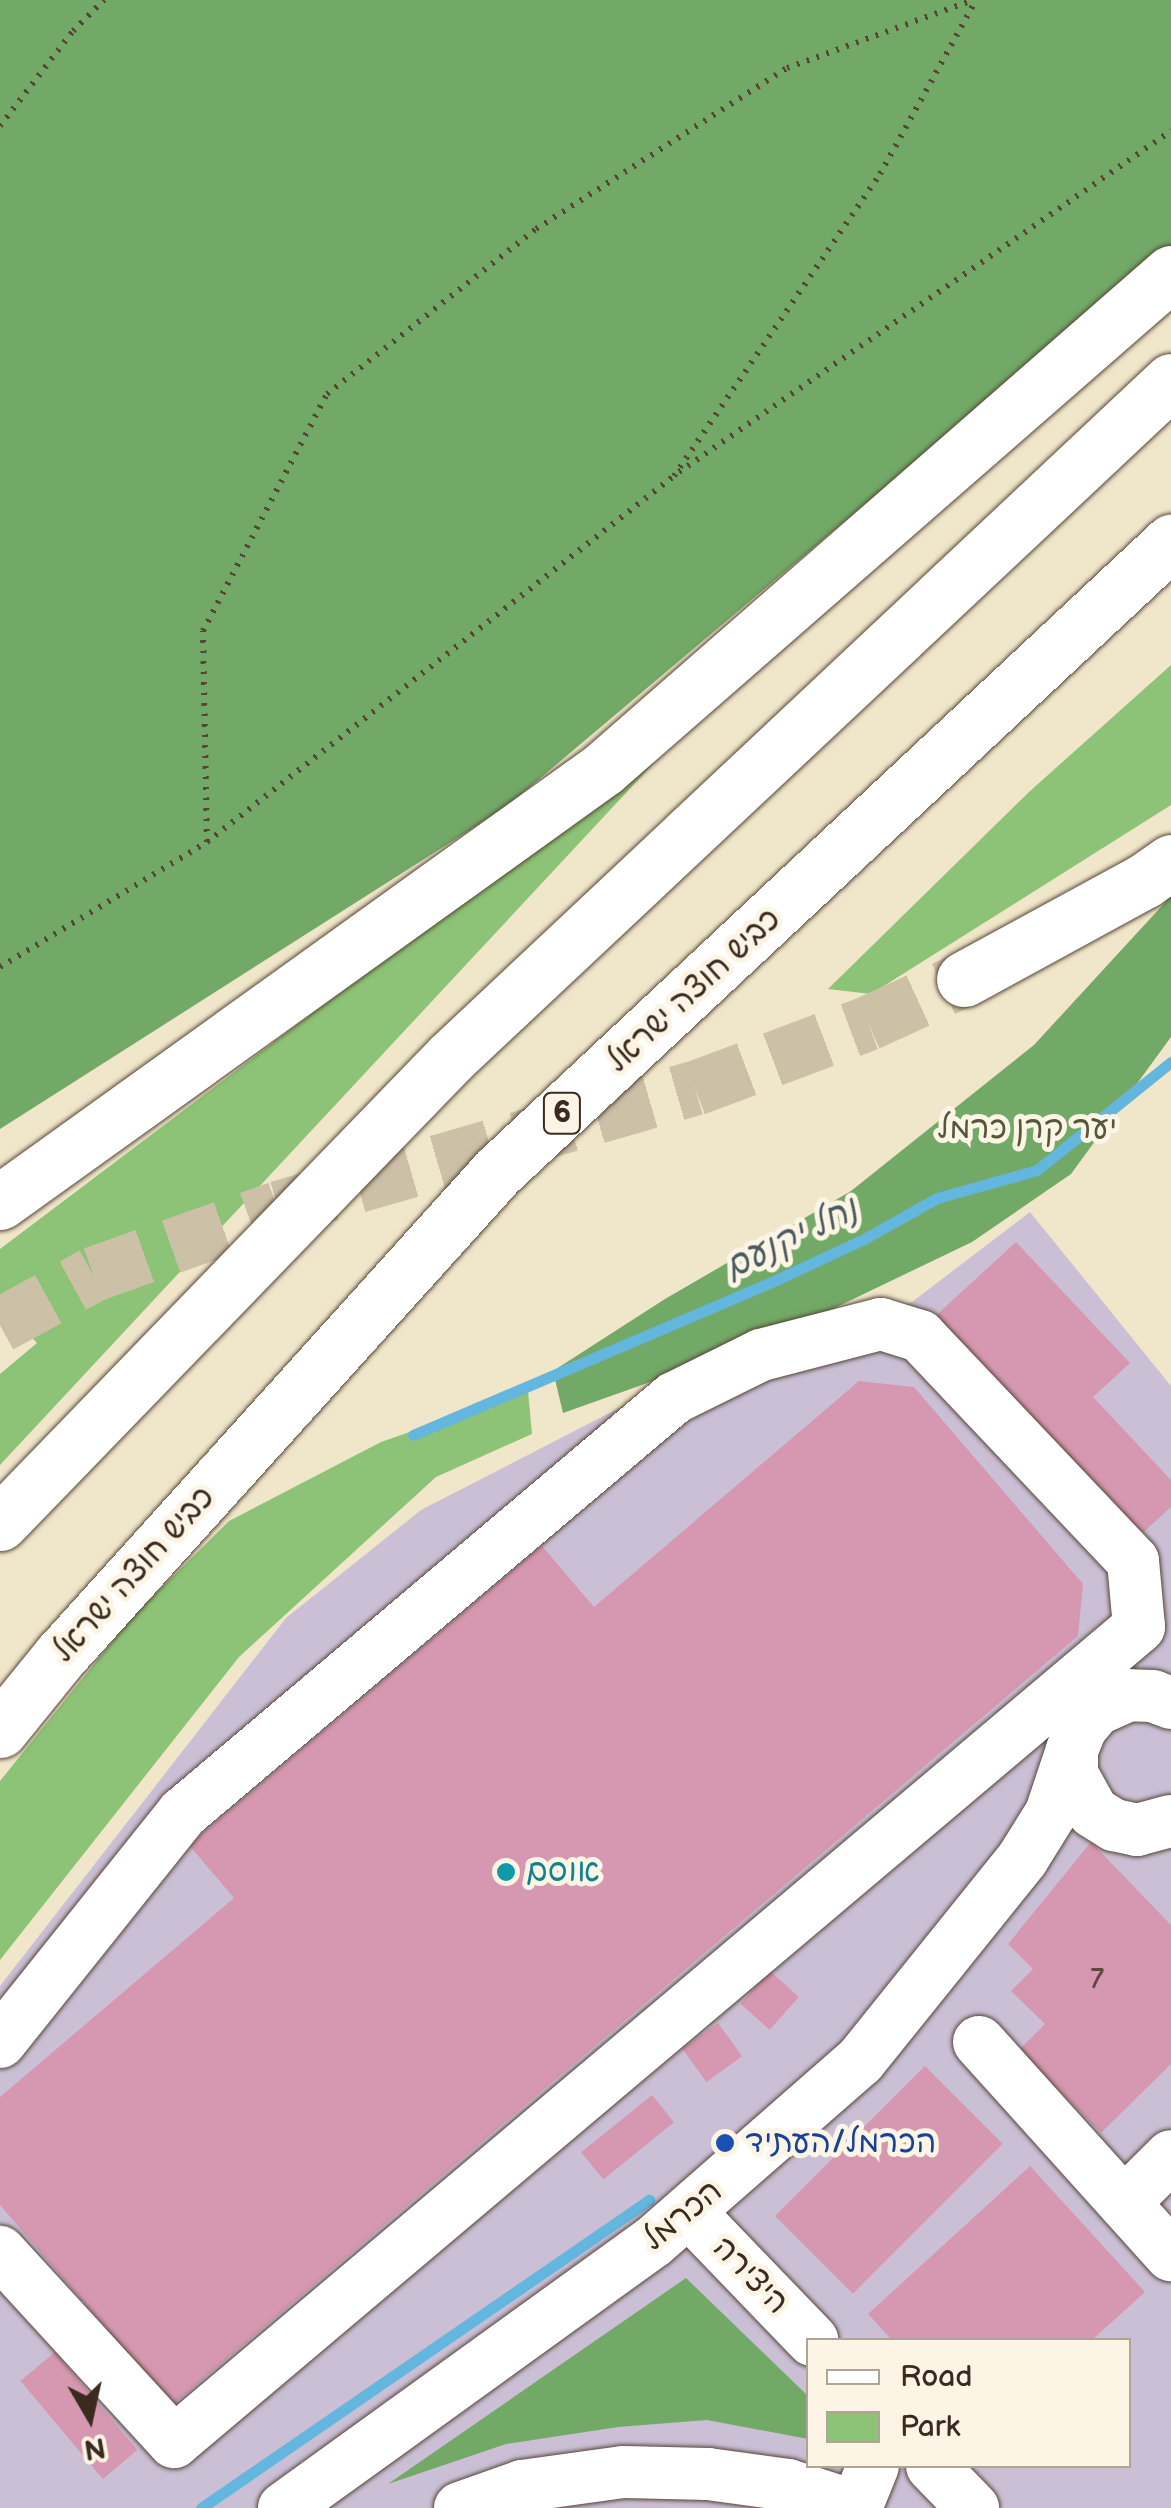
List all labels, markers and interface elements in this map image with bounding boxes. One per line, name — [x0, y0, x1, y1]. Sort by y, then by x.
street label: כביש חוצה ישראל — [599, 901, 789, 1081]
road number: 6 — [542, 1088, 582, 1138]
park label: יער קרן כרמל — [937, 1110, 1117, 1148]
water label: נחל יקנעם — [718, 1189, 864, 1289]
street label: כביש חוצה ישראל — [45, 1479, 223, 1671]
place label: אוסם — [526, 1853, 600, 1891]
marker: אוסם — [495, 1861, 517, 1883]
house number: 7 — [1090, 1963, 1104, 1997]
place label: הכרמל/העתיד — [745, 2124, 936, 2162]
marker: הכרמל/העתיד — [714, 2132, 736, 2154]
street label: הכרמל — [636, 2172, 730, 2260]
street label: היצירה — [704, 2229, 796, 2323]
legend — [806, 2338, 1131, 2468]
text: Road — [900, 2359, 973, 2395]
north arrow — [40, 2368, 140, 2468]
text: Park — [900, 2409, 960, 2445]
text: N — [82, 2430, 108, 2466]

